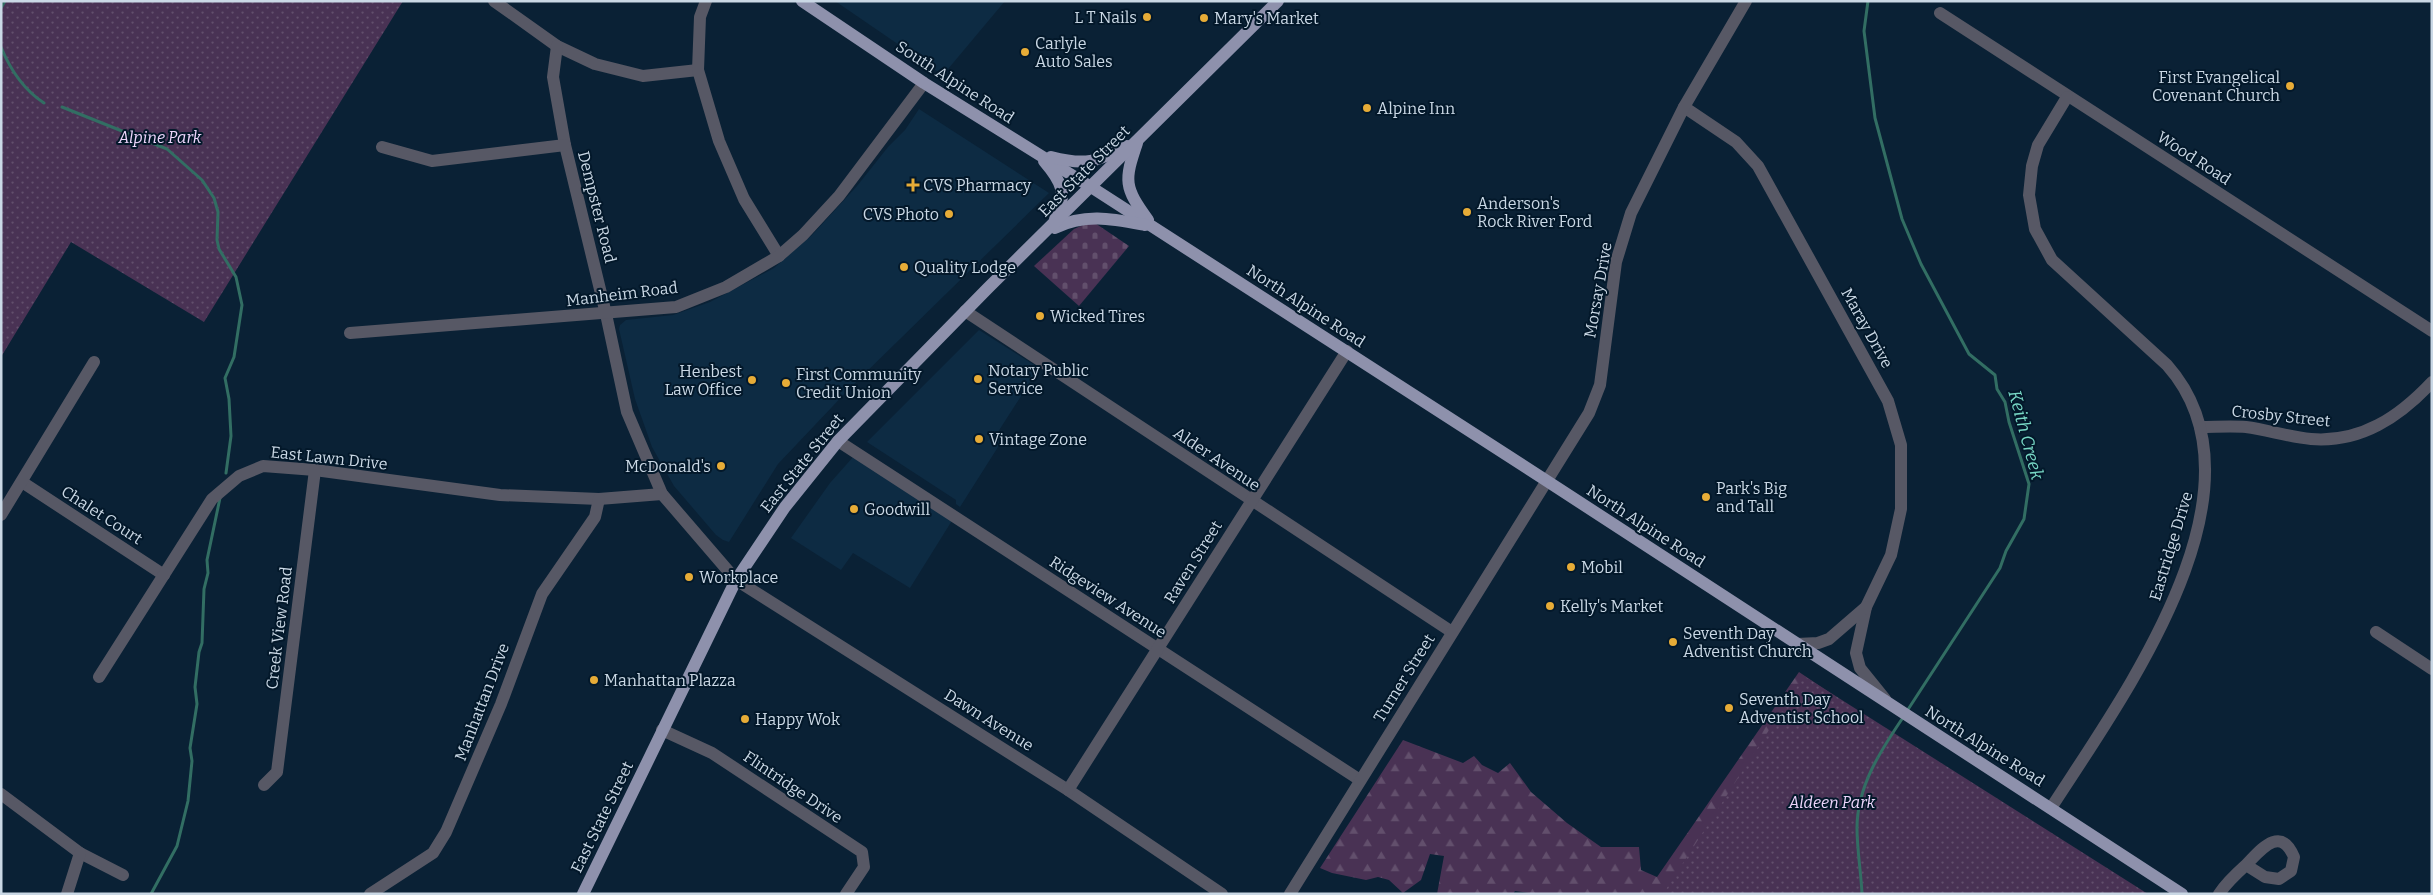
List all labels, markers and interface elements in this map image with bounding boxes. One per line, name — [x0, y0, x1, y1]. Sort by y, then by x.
place label: L T Nails — [1074, 8, 1137, 27]
place label: Mary's Market — [1214, 9, 1319, 28]
marker: L T Nails — [1141, 11, 1153, 23]
marker: Mary's Market — [1198, 12, 1210, 24]
place label: Carlyle Auto Sales — [1035, 34, 1113, 71]
street label: South Alpine Road — [892, 37, 1018, 128]
marker: Carlyle Auto Sales — [1019, 46, 1031, 58]
place label: First Evangelical Covenant Church — [2152, 68, 2280, 105]
marker: First Evangelical Covenant Church — [2284, 80, 2296, 92]
place label: Alpine Inn — [1377, 99, 1455, 118]
marker: Alpine Inn — [1361, 102, 1373, 114]
street label: East State Street — [1034, 121, 1134, 221]
street label: Wood Road — [2154, 127, 2235, 189]
park label: Alpine Park — [118, 128, 202, 147]
street label: Dempster Road — [574, 149, 620, 265]
place label: CVS Pharmacy — [923, 176, 1032, 195]
marker: CVS Pharmacy — [907, 179, 919, 191]
place label: Anderson's Rock River Ford — [1477, 194, 1593, 231]
place label: CVS Photo — [863, 205, 939, 224]
marker: Anderson's Rock River Ford — [1461, 206, 1473, 218]
marker: CVS Photo — [943, 208, 955, 220]
street label: Morsay Drive — [1580, 241, 1616, 339]
place label: Quality Lodge — [914, 258, 1016, 277]
marker: Quality Lodge — [898, 261, 910, 273]
street label: North Alpine Road — [1243, 261, 1369, 352]
street label: Manheim Road — [565, 278, 679, 310]
street label: Maray Drive — [1837, 285, 1897, 371]
place label: Wicked Tires — [1050, 307, 1145, 326]
marker: Wicked Tires — [1034, 310, 1046, 322]
place label: Notary Public Service — [988, 361, 1089, 398]
place label: Henbest Law Office — [664, 362, 742, 399]
place label: First Community Credit Union — [796, 365, 922, 402]
marker: Notary Public Service — [972, 373, 984, 385]
marker: Henbest Law Office — [746, 374, 758, 386]
marker: First Community Credit Union — [780, 377, 792, 389]
water label: Keith Creek — [2003, 388, 2049, 483]
street label: Crosby Street — [2231, 401, 2332, 431]
street label: East State Street — [756, 410, 848, 516]
street label: Alder Avenue — [1170, 423, 1264, 495]
place label: Vintage Zone — [989, 430, 1087, 449]
marker: Vintage Zone — [973, 433, 985, 445]
street label: East Lawn Drive — [270, 442, 388, 474]
place label: McDonald's — [625, 457, 711, 476]
marker: McDonald's — [715, 460, 727, 472]
place label: Park's Big and Tall — [1716, 479, 1787, 516]
street label: North Alpine Road — [1583, 481, 1709, 572]
street label: Chalet Court — [58, 482, 146, 548]
street label: Eastridge Drive — [2145, 489, 2197, 603]
marker: Park's Big and Tall — [1700, 491, 1712, 503]
place label: Goodwill — [864, 500, 930, 519]
marker: Goodwill — [848, 503, 860, 515]
street label: Raven Street — [1160, 517, 1226, 607]
street label: Ridgeview Avenue — [1046, 552, 1170, 642]
place label: Mobil — [1581, 558, 1623, 577]
marker: Mobil — [1565, 561, 1577, 573]
street label: Creek View Road — [262, 565, 296, 690]
place label: Workplace — [699, 568, 778, 587]
marker: Workplace — [683, 571, 695, 583]
place label: Kelly's Market — [1560, 597, 1663, 616]
marker: Kelly's Market — [1544, 600, 1556, 612]
place label: Seventh Day Adventist Church — [1683, 624, 1812, 661]
street label: Turner Street — [1369, 630, 1439, 726]
marker: Seventh Day Adventist Church — [1667, 636, 1679, 648]
street label: Manhattan Drive — [451, 640, 513, 764]
place label: Manhattan Plazza — [604, 671, 736, 690]
marker: Manhattan Plazza — [588, 674, 600, 686]
street label: Dawn Avenue — [941, 685, 1037, 755]
place label: Seventh Day Adventist School — [1739, 690, 1864, 727]
marker: Seventh Day Adventist School — [1723, 702, 1735, 714]
street label: North Alpine Road — [1922, 702, 2049, 791]
place label: Happy Wok — [755, 710, 840, 729]
marker: Happy Wok — [739, 713, 751, 725]
street label: Flintridge Drive — [740, 747, 846, 827]
street label: East State Street — [567, 758, 637, 876]
park label: Aldeen Park — [1788, 793, 1875, 812]

